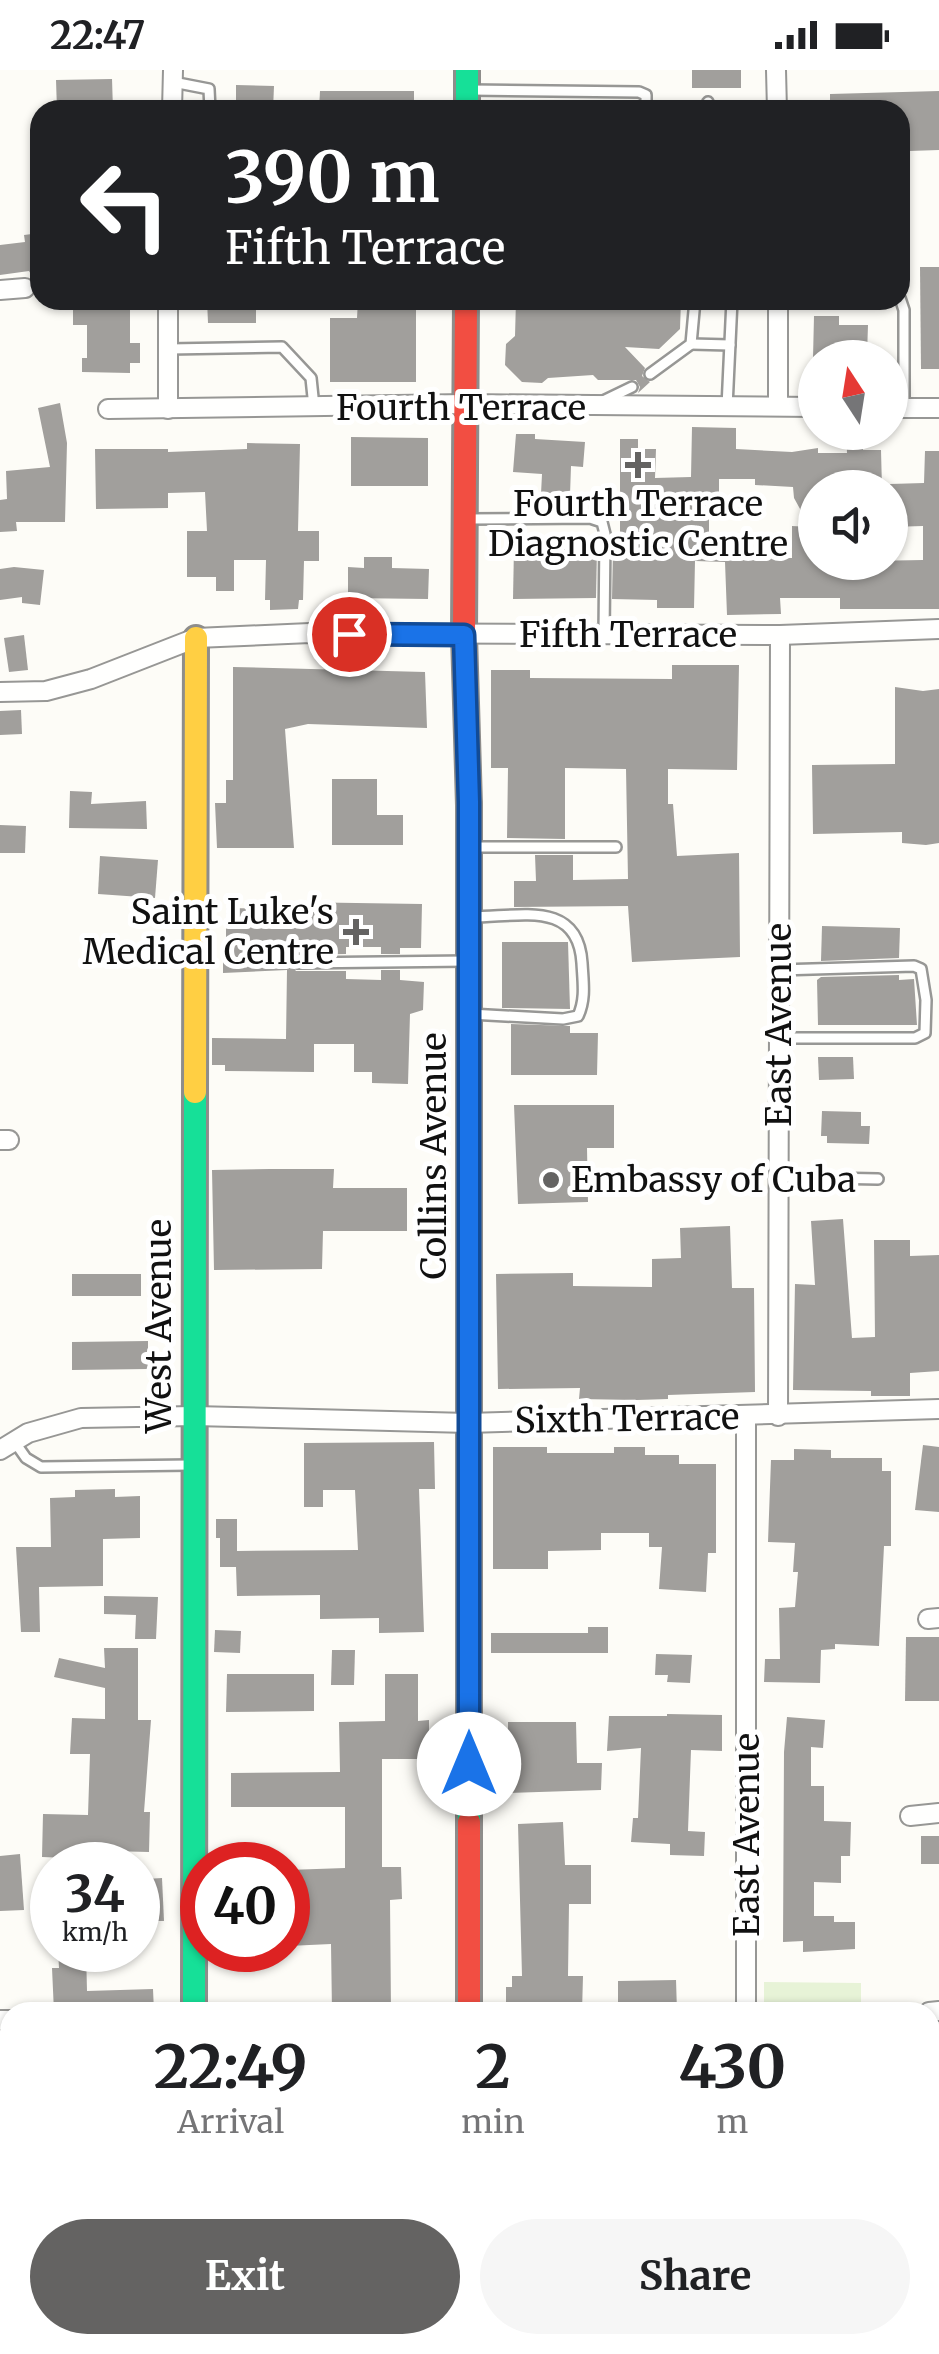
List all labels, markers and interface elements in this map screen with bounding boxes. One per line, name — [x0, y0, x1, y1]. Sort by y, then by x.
text: 22:47 — [50, 12, 145, 59]
text: 390 m — [225, 133, 440, 221]
icon: left — [60, 140, 190, 270]
text: Fifth Terrace — [225, 220, 505, 276]
north arrow — [798, 340, 908, 450]
map controls — [798, 340, 908, 580]
street label: Fourth Terrace — [336, 386, 586, 430]
marker: Fourth Terrace Diagnostic Centre — [625, 452, 651, 478]
button: sound — [798, 470, 908, 580]
place label: Fourth Terrace Diagnostic Centre — [488, 482, 788, 566]
pin — [307, 592, 392, 677]
icon: arrive — [322, 607, 377, 662]
street label: Fifth Terrace — [519, 613, 737, 657]
place label: Saint Luke's Medical Centre — [82, 890, 334, 974]
marker: Saint Luke's Medical Centre — [343, 919, 369, 945]
street label: East Avenue — [757, 923, 801, 1127]
street label: Collins Avenue — [412, 1032, 456, 1280]
place label: Embassy of Cuba — [571, 1158, 856, 1202]
marker: Embassy of Cuba — [540, 1169, 562, 1191]
street label: West Avenue — [137, 1219, 181, 1434]
street label: Sixth Terrace — [514, 1395, 740, 1443]
position arrow — [417, 1712, 521, 1816]
street label: East Avenue — [725, 1733, 769, 1937]
speed limit sign: 40 — [180, 1842, 310, 1972]
text: 34 — [65, 1863, 125, 1926]
text: km/h — [62, 1916, 128, 1948]
text: 22:49 — [154, 2029, 308, 2104]
text: 2 — [475, 2029, 511, 2104]
text: 430 — [678, 2029, 786, 2104]
text: Arrival — [177, 2102, 284, 2142]
text: min — [461, 2102, 525, 2142]
text: m — [716, 2102, 748, 2142]
button: Exit — [30, 2219, 460, 2334]
button: Share — [480, 2219, 910, 2334]

